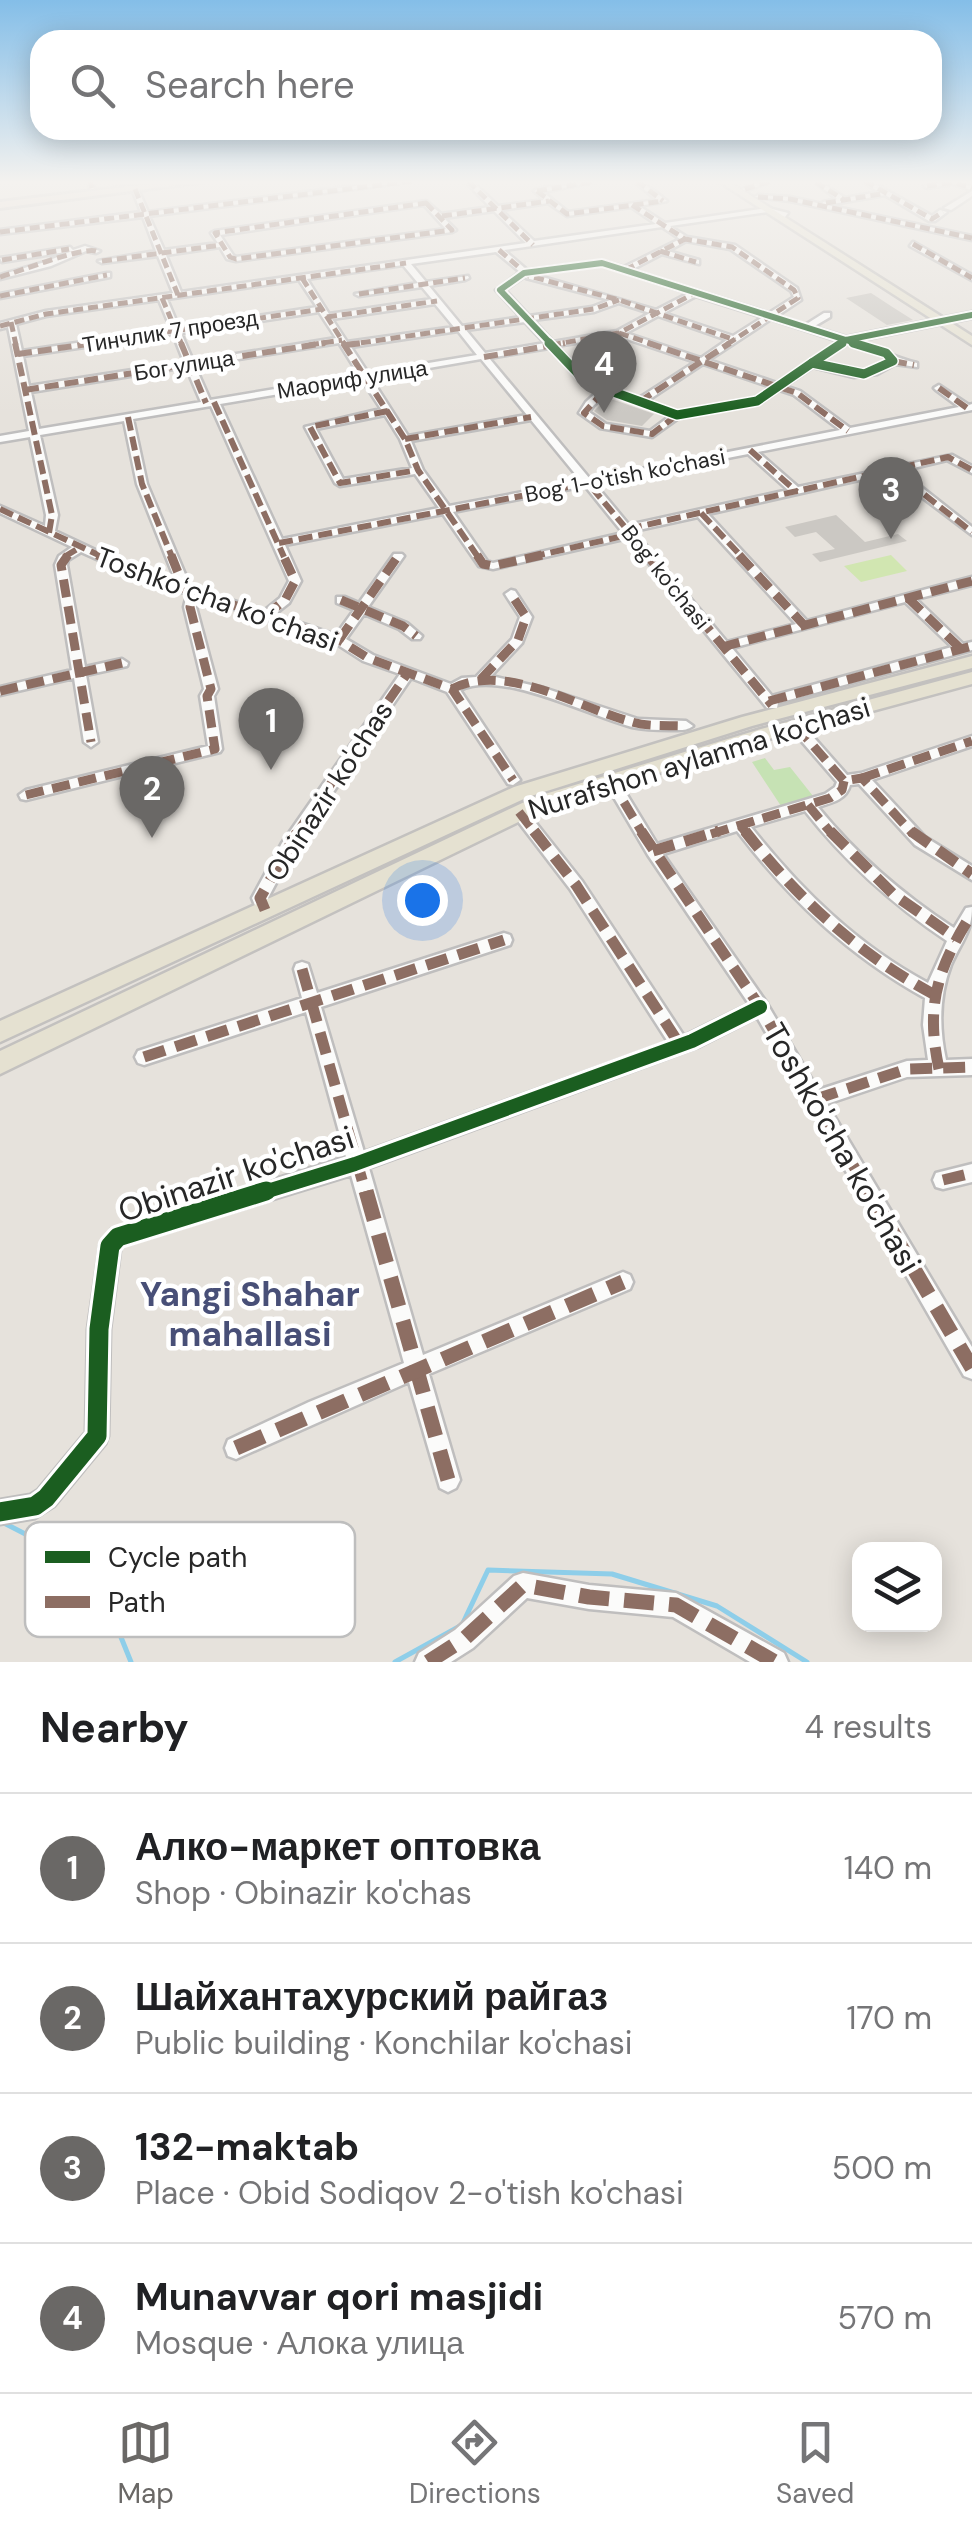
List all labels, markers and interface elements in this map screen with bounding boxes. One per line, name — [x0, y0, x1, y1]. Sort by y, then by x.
search box — [30, 30, 942, 140]
icon: search — [65, 58, 120, 113]
text: Search here — [145, 60, 355, 110]
street label: Тинчлик 7 проезд — [80, 303, 260, 360]
pin: 4 — [572, 330, 636, 413]
street label: Бог улица — [132, 343, 237, 388]
street label: Маориф улица — [275, 353, 430, 406]
street label: Bog' 1-o'tish ko'chasi — [522, 442, 728, 509]
pin: 3 — [858, 456, 924, 539]
street label: Bog' ko'chasi — [615, 519, 717, 635]
street label: Toshkoʻcha koʻchasi — [91, 539, 343, 660]
pin: 1 — [238, 688, 304, 770]
street label: Nurafshon aylanma ko'chasi — [524, 689, 875, 828]
street label: Obinazir ko'chas — [257, 694, 402, 888]
pin: 2 — [120, 756, 184, 838]
your location — [397, 875, 448, 926]
street label: Toshko'cha ko'chasi — [753, 1016, 931, 1280]
street label: Obinazir ko'chasi — [113, 1116, 359, 1232]
district label: Yangi Shahar mahallasi — [140, 1271, 360, 1357]
legend — [25, 1522, 355, 1637]
text: Cycle path — [108, 1539, 247, 1576]
map controls — [852, 1542, 942, 1632]
button: layers — [852, 1542, 942, 1632]
text: Path — [108, 1584, 166, 1621]
text: Nearby — [40, 1700, 189, 1755]
text: 4 results — [805, 1706, 932, 1748]
text: Алко-маркет оптовка — [135, 1822, 540, 1872]
text: 1 — [67, 1847, 78, 1889]
text: 140 m — [844, 1847, 932, 1889]
text: Shop · Obinazir ko'chas — [135, 1872, 472, 1914]
text: Шайхантахурский райгаз — [135, 1972, 608, 2022]
text: 2 — [63, 1997, 82, 2039]
text: 170 m — [846, 1997, 932, 2039]
text: Public building · Konchilar ko'chasi — [135, 2022, 632, 2064]
text: 132-maktab — [135, 2122, 359, 2172]
text: 3 — [63, 2147, 82, 2189]
text: 500 m — [832, 2147, 932, 2189]
text: Place · Obid Sodiqov 2-o'tish ko'chasi — [135, 2172, 684, 2214]
text: Munavvar qori masjidi — [135, 2272, 543, 2322]
text: 4 — [62, 2297, 83, 2339]
text: 570 m — [837, 2297, 932, 2339]
text: Mosque · Алока улица — [135, 2322, 464, 2364]
tab: Map — [118, 2415, 174, 2512]
tab: Directions — [409, 2415, 541, 2512]
tab: Saved — [776, 2415, 854, 2512]

